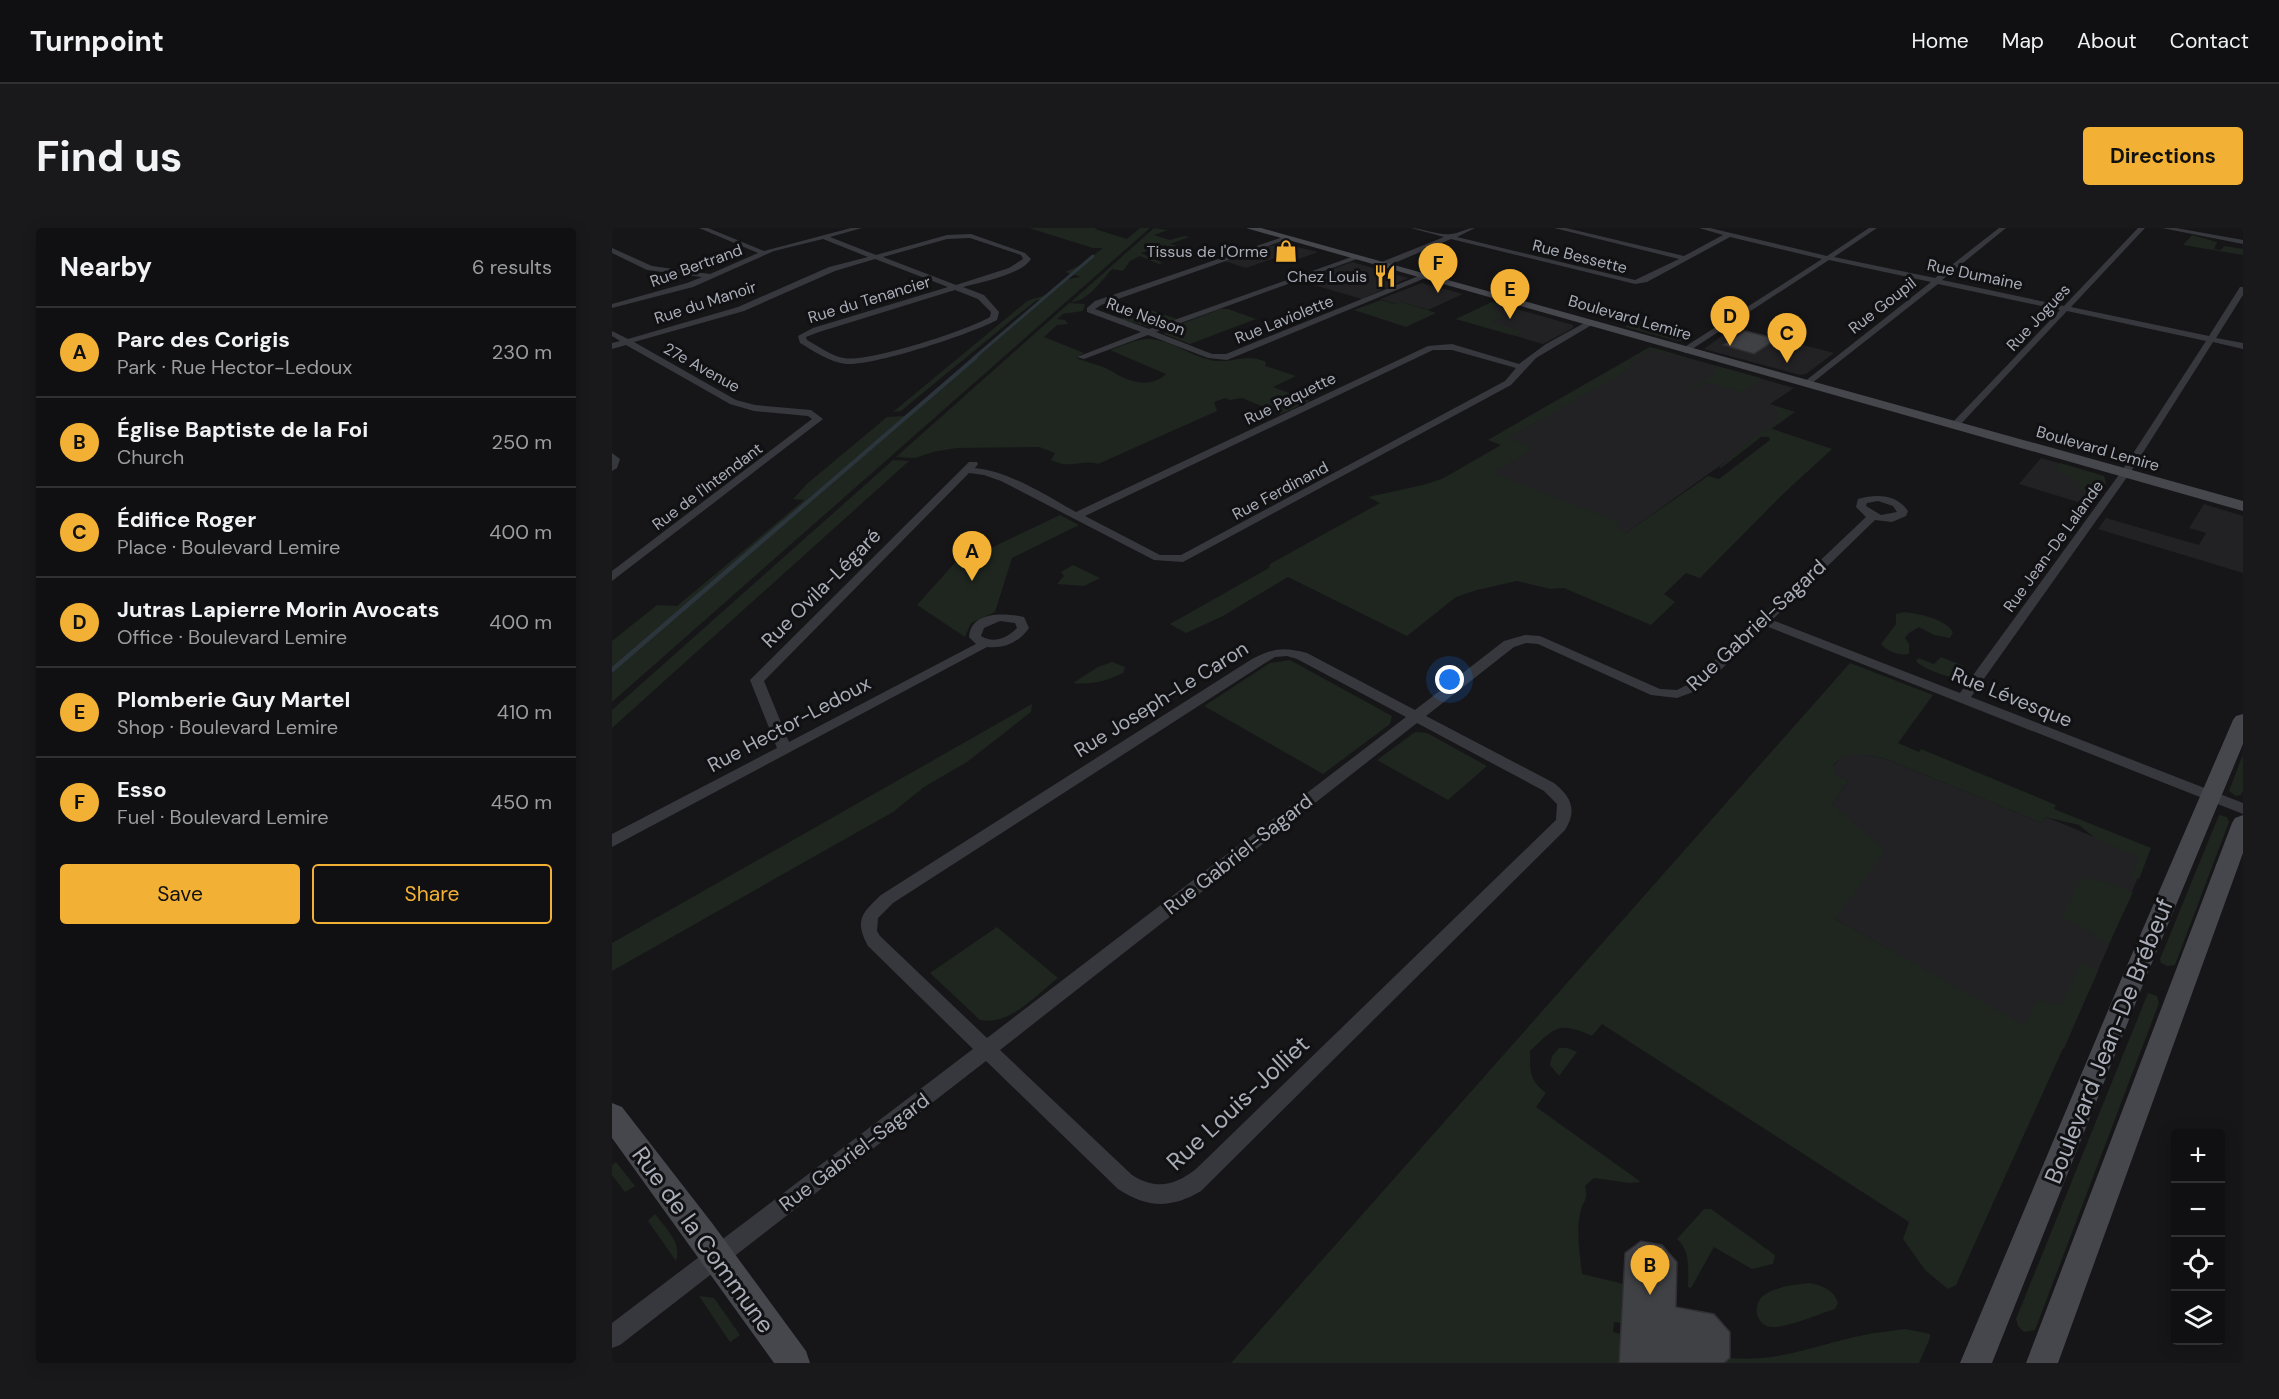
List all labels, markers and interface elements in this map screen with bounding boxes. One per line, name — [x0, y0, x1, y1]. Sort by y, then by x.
text: Turnpoint — [30, 23, 164, 60]
text: Home — [1911, 27, 1969, 55]
text: Map — [2002, 27, 2044, 55]
text: About — [2077, 27, 2137, 55]
text: Contact — [2170, 27, 2249, 55]
button: Directions — [2083, 127, 2243, 185]
text: Find us — [36, 129, 182, 184]
street label: Rue Bessette — [1530, 235, 1630, 278]
shop icon: Tissus de l'Orme — [1273, 238, 1299, 264]
street label: Rue Bertrand — [647, 239, 745, 292]
place label: Tissus de l'Orme — [1147, 241, 1268, 262]
pin: F — [1418, 244, 1458, 293]
text: Nearby — [60, 250, 152, 284]
text: 6 results — [472, 254, 552, 280]
street label: Rue Dumaine — [1925, 254, 2025, 295]
restaurant icon: Chez Louis — [1372, 263, 1398, 289]
place label: Chez Louis — [1287, 266, 1367, 287]
pin: E — [1490, 270, 1530, 319]
street label: Rue du Tenancier — [805, 271, 933, 328]
street label: Rue Goupil — [1844, 272, 1920, 338]
street label: Rue du Manoir — [651, 276, 759, 329]
street label: Rue Jogues — [2002, 279, 2075, 355]
street label: Rue Laviolette — [1232, 290, 1337, 349]
street label: Boulevard Lemire — [1566, 290, 1694, 345]
street label: Rue Nelson — [1104, 293, 1188, 340]
pin: D — [1710, 296, 1750, 346]
pin: C — [1768, 314, 1806, 363]
text: Parc des Corigis — [117, 325, 290, 354]
street label: 27e Avenue — [660, 338, 744, 397]
text: A — [72, 339, 87, 365]
text: 230 m — [492, 339, 552, 365]
text: Park · Rue Hector-Ledoux — [117, 354, 352, 380]
street label: Rue Paquette — [1241, 367, 1339, 430]
text: Église Baptiste de la Foi — [117, 415, 368, 444]
street label: Boulevard Lemire — [2034, 421, 2162, 476]
text: B — [73, 429, 86, 455]
text: 250 m — [491, 429, 552, 455]
street label: Rue de l'Intendant — [648, 438, 767, 535]
text: Church — [117, 444, 184, 470]
street label: Rue Ferdinand — [1229, 456, 1332, 525]
street label: Rue Jean-De Lalande — [1999, 476, 2108, 616]
text: Édifice Roger — [117, 505, 256, 534]
text: C — [72, 519, 87, 545]
text: 400 m — [489, 519, 552, 545]
street label: Rue Ovila-Légaré — [756, 523, 886, 653]
pin: A — [952, 532, 992, 581]
text: Place · Boulevard Lemire — [117, 534, 340, 560]
street label: Rue Gabriel-Sagard — [1681, 554, 1831, 696]
text: Jutras Lapierre Morin Avocats — [117, 595, 440, 624]
text: D — [72, 609, 87, 635]
text: 400 m — [489, 609, 552, 635]
text: Office · Boulevard Lemire — [117, 624, 347, 650]
street label: Rue Joseph-Le Caron — [1069, 635, 1253, 763]
street label: Rue Lévesque — [1948, 661, 2076, 733]
your location — [1435, 665, 1464, 694]
street label: Rue Hector-Ledoux — [703, 670, 875, 778]
text: Plomberie Guy Martel — [117, 685, 350, 714]
text: E — [74, 699, 85, 725]
text: 410 m — [497, 699, 552, 725]
text: Shop · Boulevard Lemire — [117, 714, 338, 740]
text: Esso — [117, 775, 167, 804]
street label: Rue Gabriel-Sagard — [1158, 788, 1318, 920]
text: F — [74, 789, 85, 815]
text: 450 m — [491, 789, 552, 815]
text: Fuel · Boulevard Lemire — [117, 804, 329, 830]
button: Save — [60, 864, 300, 924]
button: Share — [312, 864, 552, 924]
street label: Boulevard Jean-De Brébeuf — [2037, 894, 2180, 1188]
street label: Rue Louis-Jolliet — [1160, 1028, 1316, 1177]
street label: Rue Gabriel-Sagard — [774, 1087, 934, 1217]
map controls — [2171, 1129, 2225, 1345]
button: + — [2171, 1129, 2225, 1183]
street label: Rue de la Commune — [625, 1140, 782, 1339]
button: − — [2171, 1183, 2225, 1237]
button: locate — [2171, 1237, 2225, 1291]
pin: B — [1630, 1246, 1670, 1295]
button: layers — [2171, 1291, 2225, 1345]

